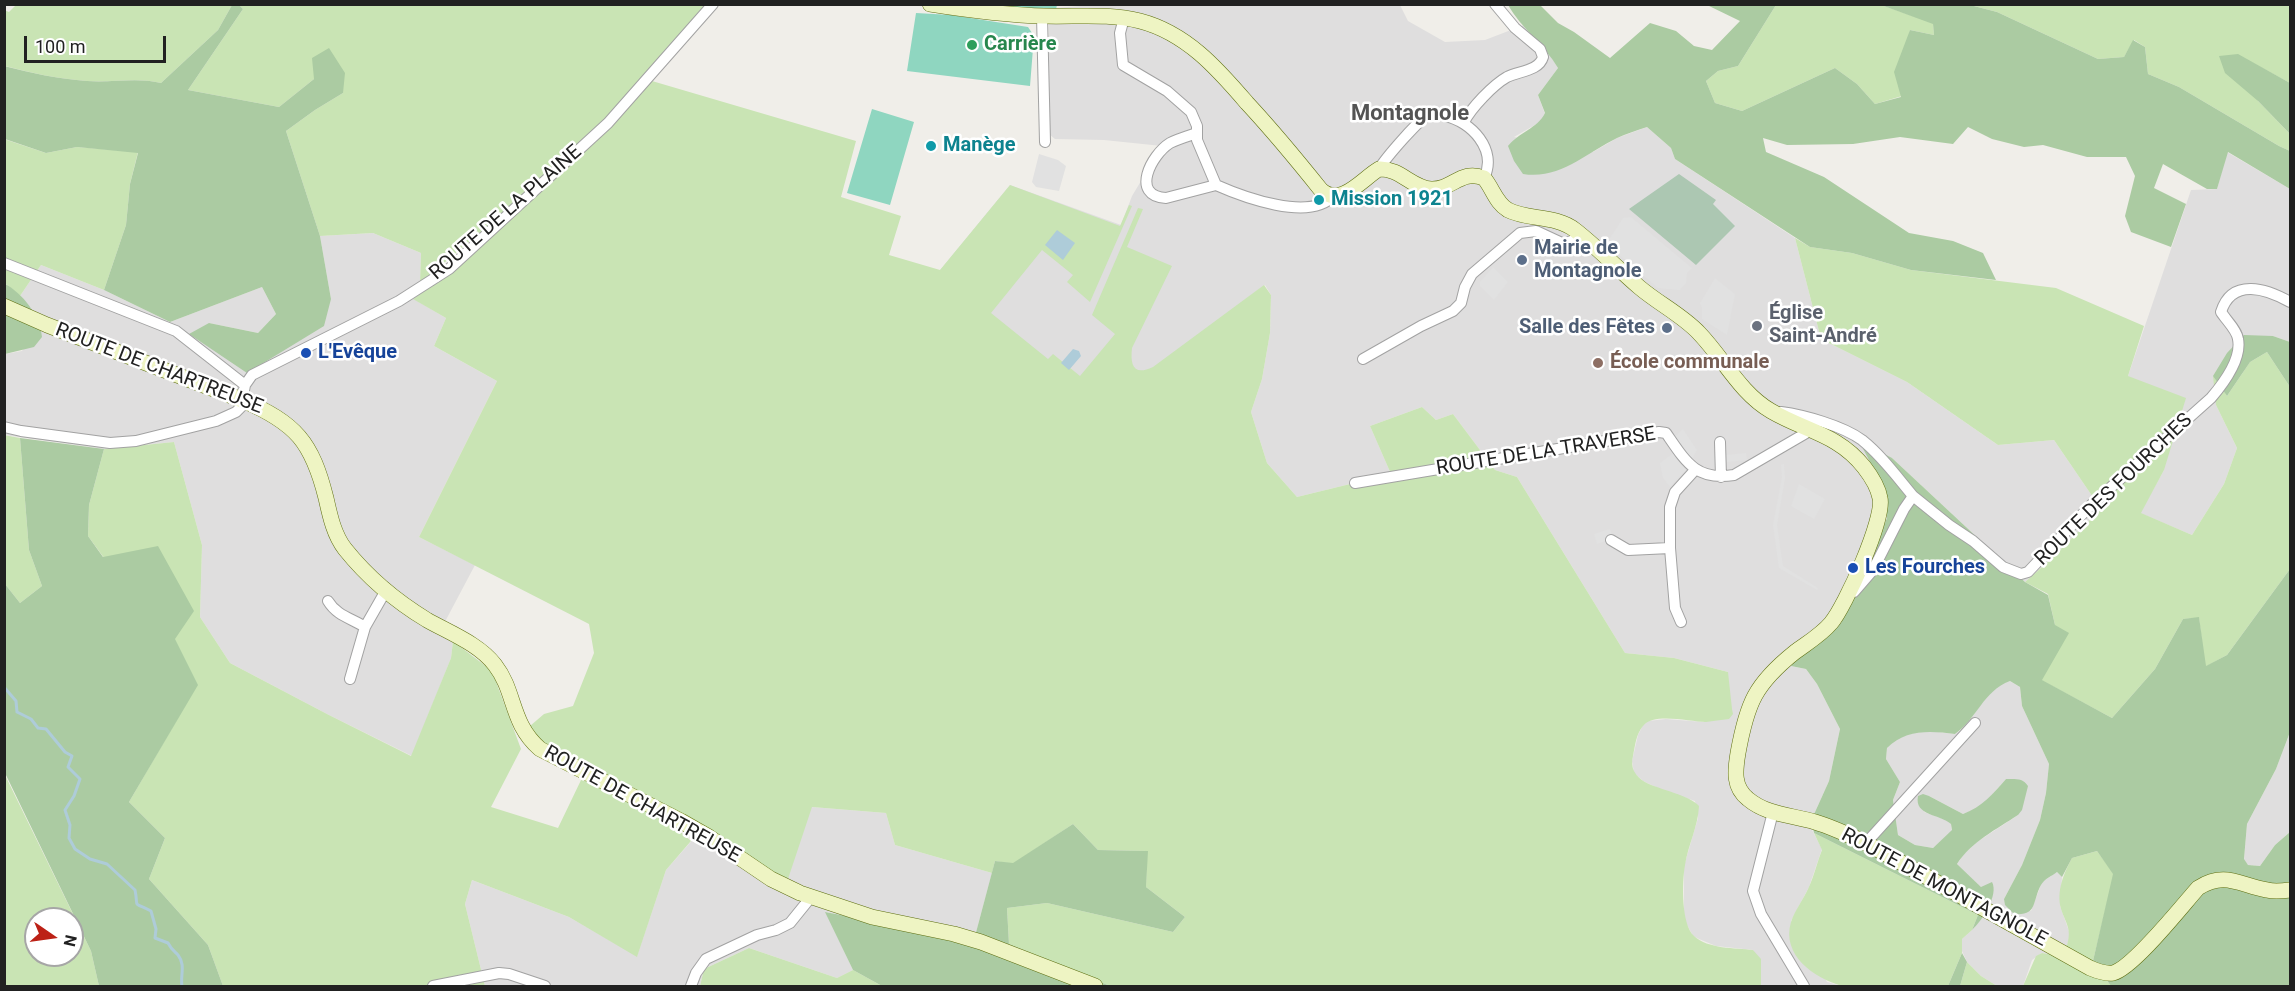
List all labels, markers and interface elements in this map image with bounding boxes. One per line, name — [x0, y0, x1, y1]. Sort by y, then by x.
scale bar — [27, 24, 170, 62]
place label: Carrière — [984, 33, 1056, 57]
text: 100 m — [35, 36, 86, 57]
marker: Carrière — [965, 38, 979, 52]
district label: Montagnole — [1351, 101, 1469, 127]
place label: Manège — [943, 134, 1015, 158]
marker: Manège — [924, 139, 938, 153]
street label: ROUTE DE LA PLAINE — [425, 140, 587, 286]
place label: Mission 1921 — [1331, 188, 1453, 212]
marker: Mission 1921 — [1312, 193, 1326, 207]
place label: Mairie de Montagnole — [1534, 237, 1642, 284]
marker: Mairie de Montagnole — [1515, 253, 1529, 267]
place label: Église Saint-André — [1769, 302, 1877, 349]
place label: Salle des Fêtes — [1519, 316, 1655, 340]
street label: ROUTE DE CHARTREUSE — [52, 318, 266, 420]
marker: Église Saint-André — [1750, 319, 1764, 333]
marker: Salle des Fêtes — [1660, 321, 1674, 335]
place label: L'Evêque — [318, 341, 397, 365]
marker: L'Evêque — [299, 346, 313, 360]
place label: École communale — [1610, 351, 1769, 375]
marker: École communale — [1591, 356, 1605, 370]
street label: ROUTE DES FOURCHES — [2030, 409, 2198, 571]
street label: ROUTE DE LA TRAVERSE — [1435, 423, 1657, 481]
place label: Les Fourches — [1865, 556, 1985, 580]
marker: Les Fourches — [1846, 561, 1860, 575]
street label: ROUTE DE CHARTREUSE — [540, 741, 744, 869]
street label: ROUTE DE MONTAGNOLE — [1837, 823, 2051, 953]
north arrow — [24, 907, 84, 967]
text: N — [60, 933, 81, 948]

